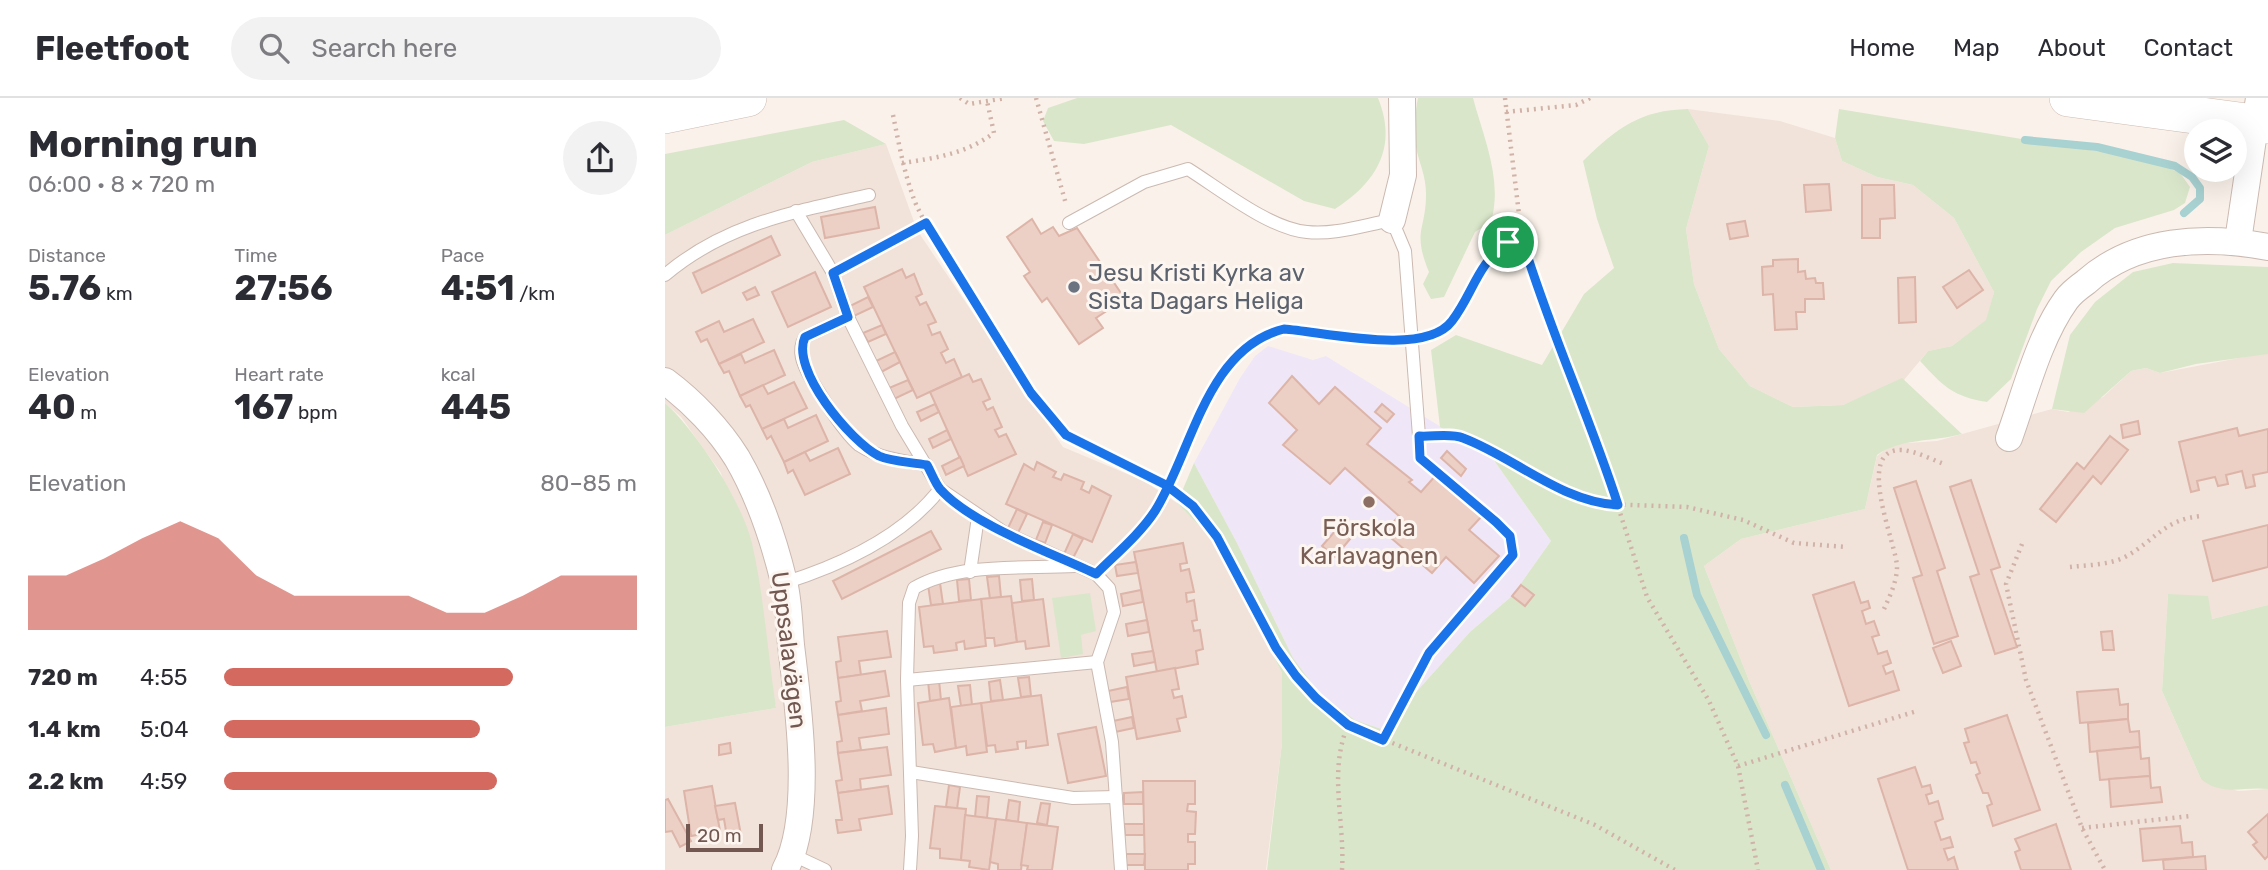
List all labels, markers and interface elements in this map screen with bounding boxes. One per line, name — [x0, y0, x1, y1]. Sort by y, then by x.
search box — [231, 17, 721, 80]
text: Fleetfoot — [35, 29, 189, 68]
icon: search — [255, 29, 293, 67]
text: Search here — [311, 33, 457, 64]
text: Home — [1849, 34, 1915, 62]
text: Map — [1953, 34, 2000, 62]
text: About — [2038, 34, 2106, 62]
text: Contact — [2144, 34, 2233, 62]
map controls — [2184, 119, 2247, 182]
button: layers — [2184, 119, 2247, 182]
text: Morning run — [28, 121, 258, 167]
button: share — [563, 121, 637, 195]
text: 06:00 · 8 × 720 m — [28, 170, 215, 198]
pin — [1478, 212, 1538, 272]
icon: arrive — [1489, 223, 1527, 261]
text: Distance — [28, 244, 106, 267]
text: Time — [234, 244, 277, 267]
text: Pace — [441, 244, 484, 267]
place label: Jesu Kristi Kyrka av Sista Dagars Heliga — [1088, 259, 1305, 315]
text: 5.76 — [28, 267, 101, 309]
text: 27:56 — [234, 267, 333, 309]
text: 4:51 — [441, 267, 515, 309]
marker: Jesu Kristi Kyrka av Sista Dagars Heliga — [1066, 279, 1082, 295]
text: km — [101, 282, 133, 305]
text: /km — [515, 282, 555, 305]
text: Elevation — [28, 363, 109, 386]
text: Heart rate — [234, 363, 324, 386]
text: kcal — [441, 363, 476, 386]
text: 40 — [28, 386, 76, 428]
text: 167 — [234, 386, 293, 428]
text: 445 — [441, 386, 511, 428]
text: m — [76, 401, 97, 424]
text: bpm — [293, 401, 338, 424]
text: Elevation — [28, 469, 127, 497]
text: 80–85 m — [540, 469, 637, 497]
marker: Förskola Karlavagnen — [1361, 494, 1377, 510]
place label: Förskola Karlavagnen — [1300, 514, 1438, 570]
street label: Uppsalavägen — [765, 570, 813, 730]
text: 720 m — [28, 663, 98, 691]
text: 4:55 — [140, 663, 188, 691]
text: 1.4 km — [28, 715, 101, 743]
text: 5:04 — [140, 715, 188, 743]
text: 2.2 km — [28, 767, 104, 795]
text: 4:59 — [140, 767, 187, 795]
scale bar — [686, 821, 763, 853]
text: 20 m — [697, 824, 742, 847]

